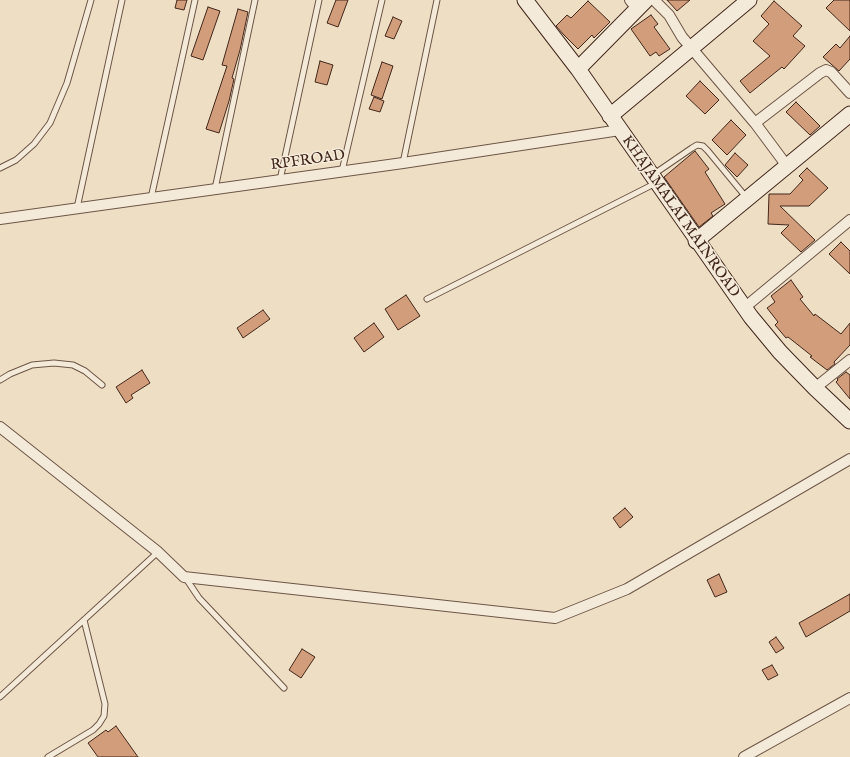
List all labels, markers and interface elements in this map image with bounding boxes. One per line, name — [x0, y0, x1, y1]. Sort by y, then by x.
street label: KHAJAMALAI MAINROAD — [617, 133, 743, 301]
street label: RPFROAD — [270, 147, 346, 175]

